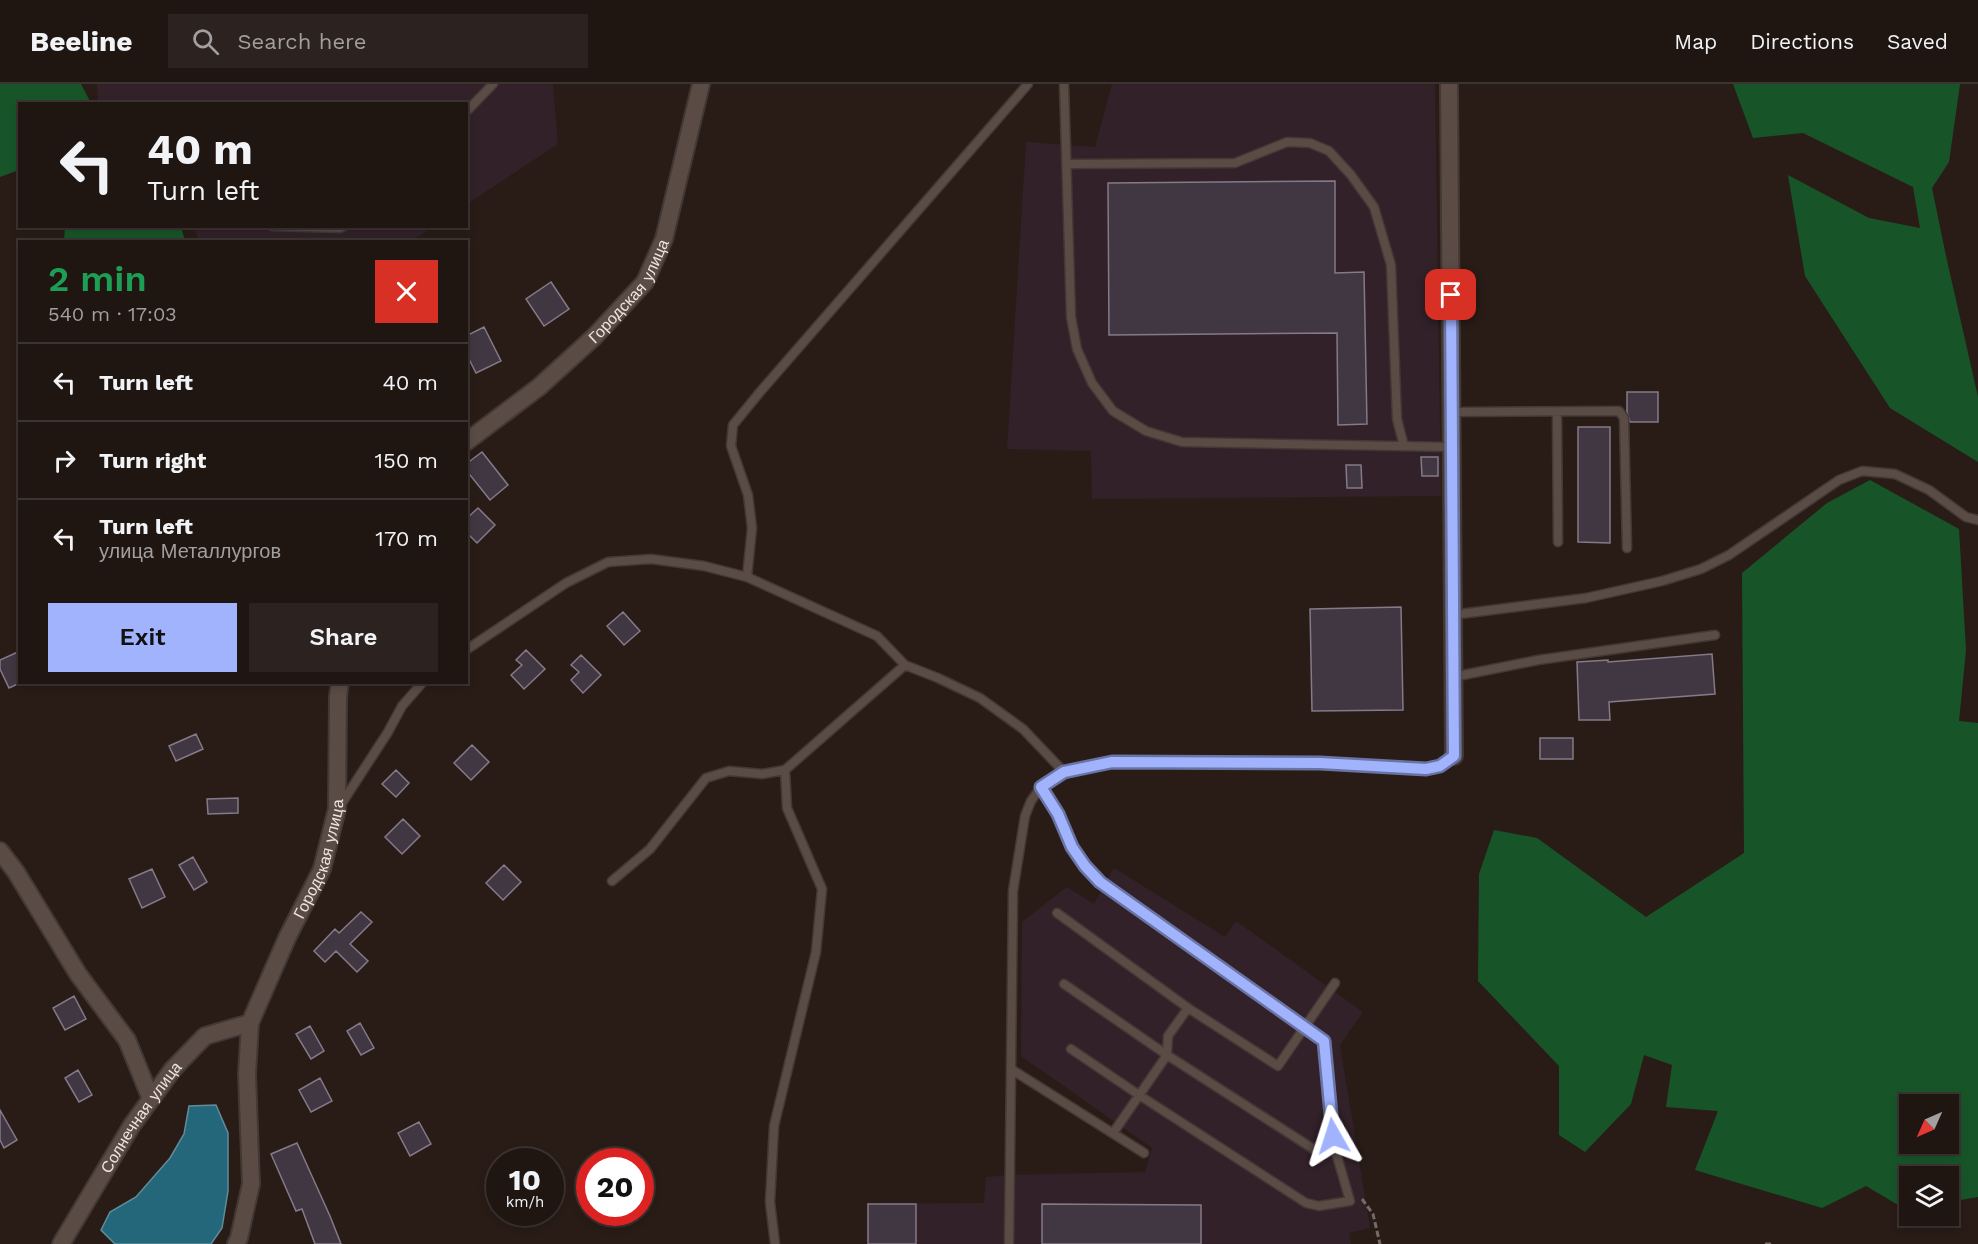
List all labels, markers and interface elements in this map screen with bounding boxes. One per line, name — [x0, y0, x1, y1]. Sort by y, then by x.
search box — [168, 14, 588, 68]
text: Beeline — [30, 25, 132, 58]
icon: search — [189, 25, 222, 58]
text: Search here — [237, 29, 366, 54]
text: Map — [1674, 29, 1717, 54]
text: Directions — [1750, 29, 1854, 54]
text: Saved — [1887, 29, 1948, 54]
text: 40 m — [147, 125, 253, 174]
icon: left — [48, 126, 126, 204]
text: Turn left — [147, 175, 259, 207]
street label: Городская улица — [584, 236, 672, 347]
text: 2 min — [48, 258, 147, 300]
button: close — [375, 260, 438, 323]
pin — [1425, 269, 1476, 320]
icon: arrive — [1434, 278, 1467, 311]
text: 540 m · 17:03 — [48, 302, 177, 326]
icon: left — [48, 366, 81, 399]
text: Turn left — [99, 370, 193, 395]
text: 40 m — [382, 370, 438, 395]
icon: right — [48, 444, 81, 477]
text: Turn right — [99, 448, 206, 473]
text: 150 m — [374, 448, 438, 473]
text: Turn left — [99, 514, 193, 539]
icon: left — [48, 522, 81, 555]
text: 170 m — [375, 526, 438, 551]
text: улица Металлургов — [99, 539, 281, 563]
button: Exit — [48, 603, 237, 672]
button: Share — [249, 603, 438, 672]
street label: Городская улица — [289, 799, 347, 922]
street label: Солнечная улица — [96, 1057, 185, 1176]
north arrow — [1899, 1094, 1959, 1154]
map controls — [1899, 1094, 1959, 1226]
position arrow — [1301, 1104, 1365, 1168]
speed limit sign: 20 — [576, 1148, 654, 1226]
text: 10 — [509, 1162, 541, 1197]
button: layers — [1899, 1166, 1959, 1226]
text: km/h — [506, 1193, 544, 1211]

